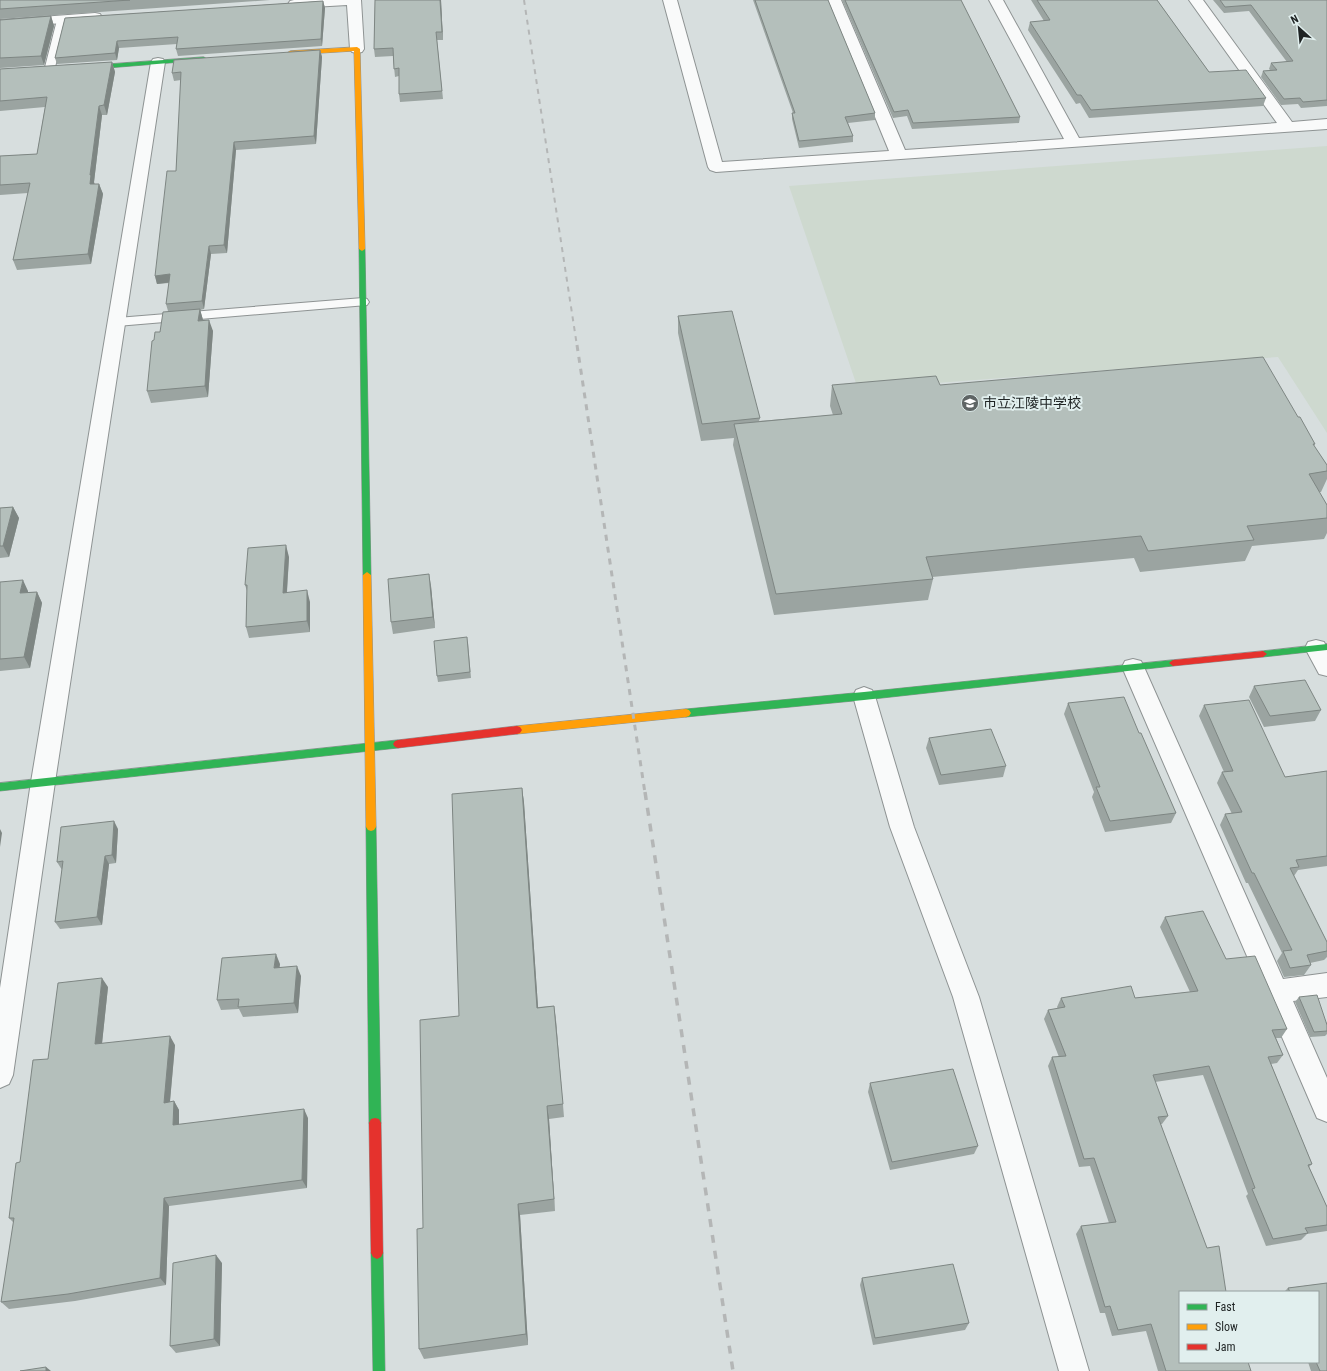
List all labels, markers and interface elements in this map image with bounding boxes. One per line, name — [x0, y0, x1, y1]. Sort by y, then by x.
north arrow — [1279, 8, 1319, 48]
text: N — [1289, 12, 1301, 27]
school or university icon: 市立江陵中学校 — [960, 393, 980, 413]
place label: 市立江陵中学校 — [983, 395, 1081, 411]
legend — [1179, 1291, 1319, 1363]
text: Fast — [1215, 1300, 1236, 1314]
text: Slow — [1215, 1320, 1238, 1334]
text: Jam — [1215, 1340, 1236, 1354]

